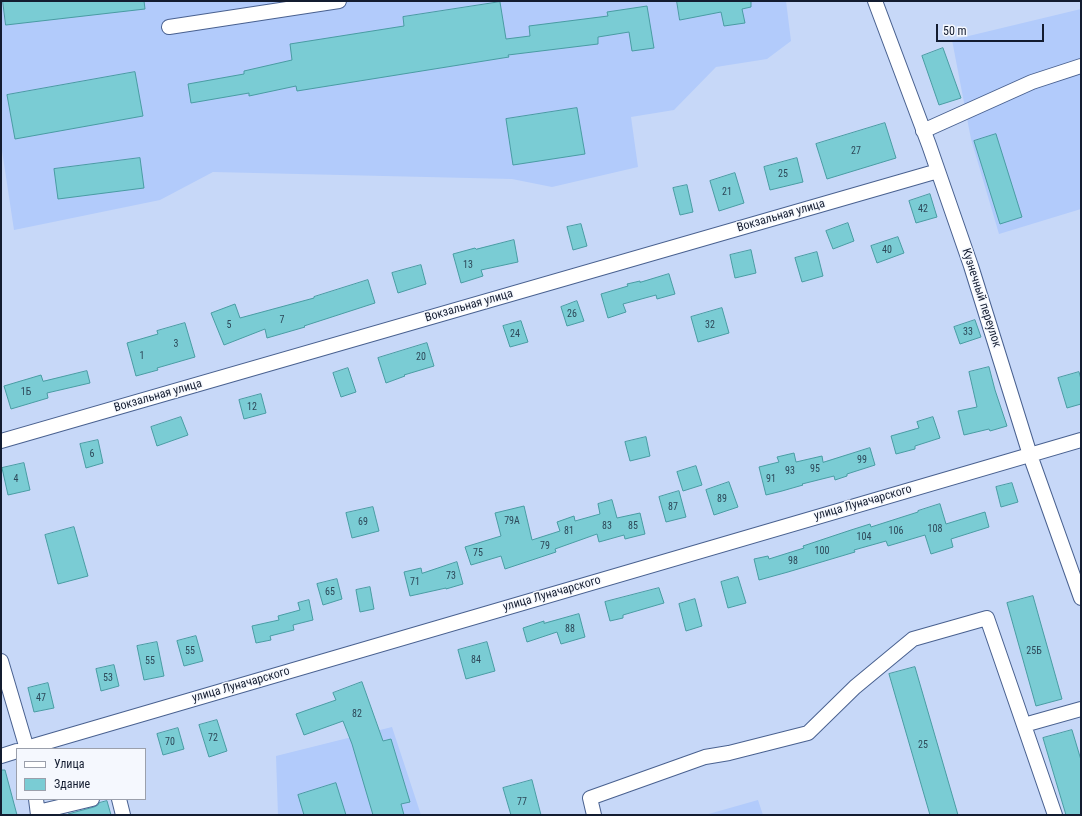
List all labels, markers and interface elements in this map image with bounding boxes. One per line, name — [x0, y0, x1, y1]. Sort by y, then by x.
scale bar — [938, 16, 1046, 42]
text: 50 m — [943, 24, 967, 38]
house number: 27 — [851, 145, 861, 157]
house number: 25 — [778, 168, 788, 180]
house number: 21 — [722, 186, 732, 198]
street label: Вокзальная улица — [735, 197, 827, 235]
house number: 42 — [918, 203, 928, 215]
house number: 40 — [882, 244, 892, 256]
street label: Кузнечный переулок — [958, 247, 1004, 349]
house number: 13 — [463, 259, 473, 271]
street label: Вокзальная улица — [423, 287, 515, 325]
house number: 26 — [567, 308, 577, 320]
house number: 7 — [280, 314, 284, 326]
house number: 5 — [227, 319, 231, 331]
house number: 32 — [705, 319, 715, 331]
house number: 33 — [963, 326, 973, 338]
house number: 24 — [510, 328, 520, 340]
house number: 3 — [174, 338, 178, 350]
house number: 1 — [140, 350, 144, 362]
house number: 20 — [416, 351, 426, 363]
street label: Вокзальная улица — [112, 377, 204, 415]
house number: 1Б — [21, 386, 31, 398]
house number: 12 — [247, 401, 257, 413]
house number: 6 — [90, 448, 94, 460]
house number: 99 — [857, 454, 867, 466]
house number: 95 — [810, 463, 820, 475]
house number: 93 — [785, 465, 795, 477]
house number: 4 — [14, 473, 18, 485]
house number: 91 — [766, 473, 776, 485]
street label: улица Луначарского — [812, 482, 914, 524]
house number: 89 — [717, 493, 727, 505]
house number: 87 — [668, 501, 678, 513]
house number: 79А — [504, 515, 520, 527]
house number: 69 — [358, 516, 368, 528]
house number: 83 — [602, 520, 612, 532]
house number: 85 — [628, 520, 638, 532]
house number: 108 — [928, 523, 942, 535]
house number: 81 — [564, 525, 574, 537]
house number: 106 — [889, 525, 903, 537]
house number: 104 — [857, 531, 871, 543]
house number: 79 — [540, 540, 550, 552]
house number: 100 — [815, 545, 829, 557]
house number: 75 — [473, 547, 483, 559]
house number: 98 — [788, 555, 798, 567]
house number: 73 — [446, 570, 456, 582]
street label: улица Луначарского — [501, 573, 603, 615]
house number: 71 — [410, 576, 420, 588]
house number: 65 — [325, 586, 335, 598]
house number: 88 — [565, 623, 575, 635]
house number: 55 — [185, 645, 195, 657]
house number: 25Б — [1026, 645, 1042, 657]
house number: 84 — [471, 654, 481, 666]
house number: 55 — [145, 655, 155, 667]
street label: улица Луначарского — [190, 664, 292, 706]
house number: 53 — [103, 672, 113, 684]
house number: 47 — [36, 692, 46, 704]
house number: 82 — [352, 708, 362, 720]
house number: 72 — [208, 732, 218, 744]
house number: 70 — [165, 736, 175, 748]
house number: 25 — [918, 739, 928, 751]
legend — [16, 748, 146, 800]
text: Улица — [54, 757, 84, 771]
text: Здание — [54, 777, 90, 791]
house number: 77 — [517, 796, 527, 808]

